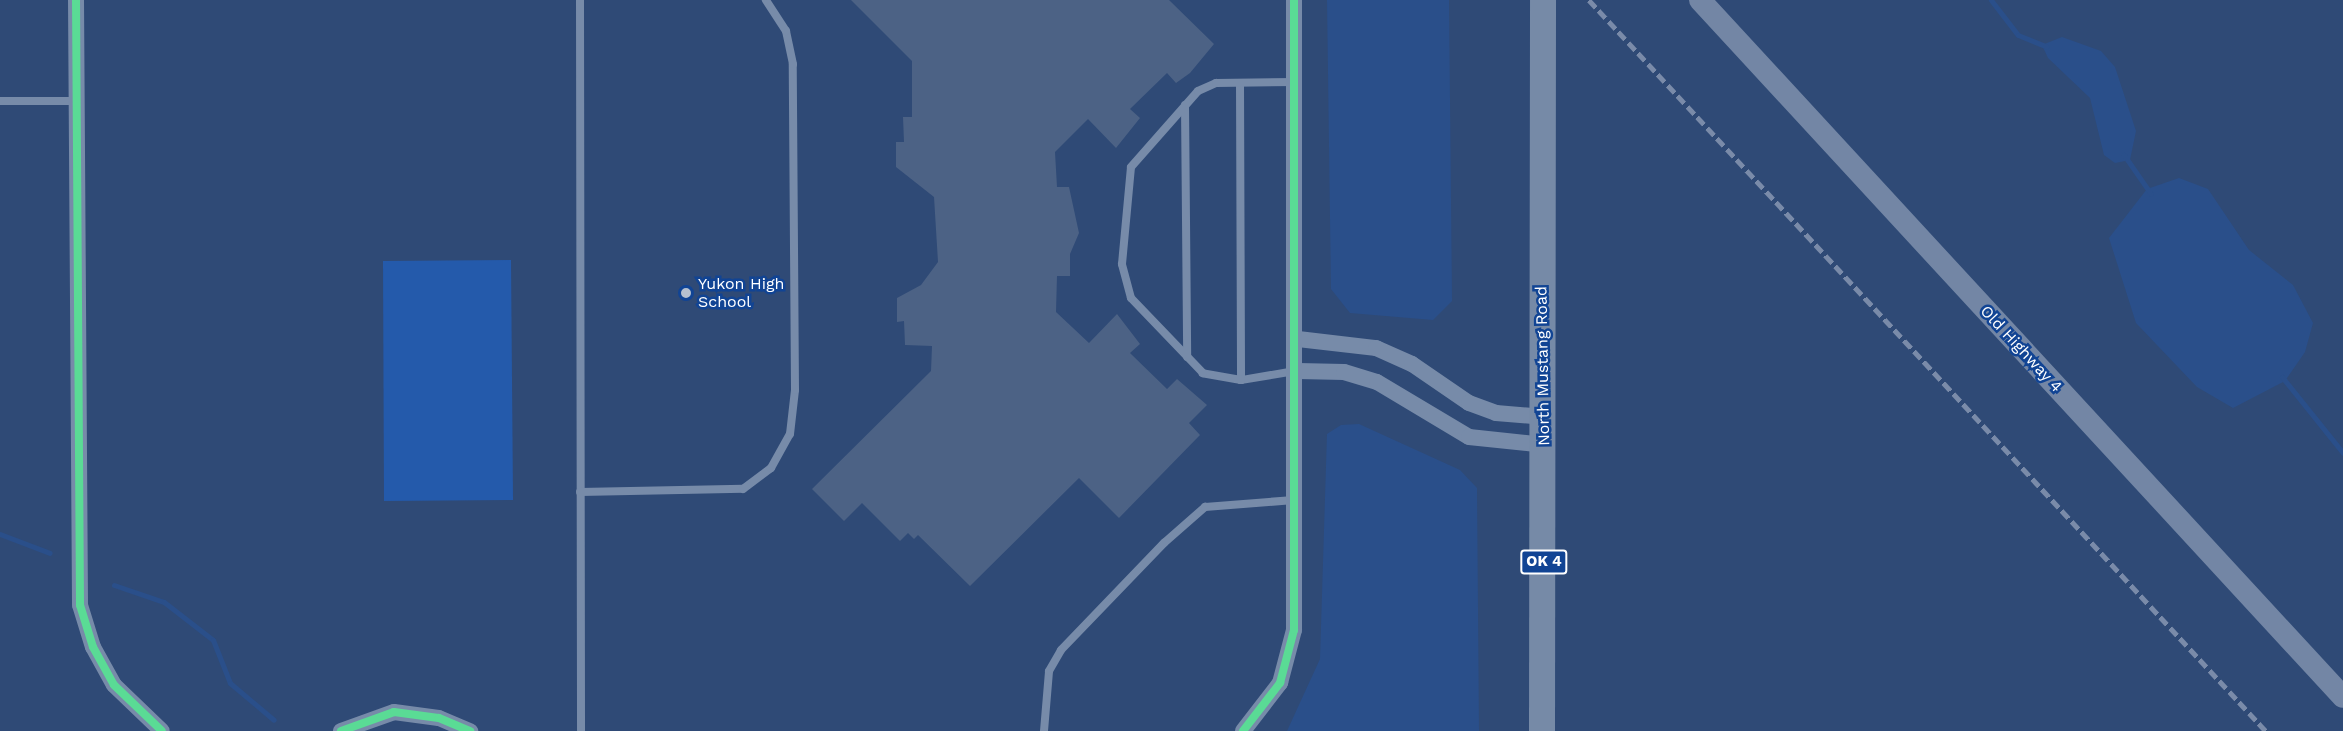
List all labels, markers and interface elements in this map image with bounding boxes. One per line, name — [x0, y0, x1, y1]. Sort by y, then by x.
place label: Yukon High School — [698, 274, 784, 312]
marker: Yukon High School — [679, 286, 693, 300]
street label: North Mustang Road — [1532, 286, 1554, 446]
street label: Old Highway 4 — [1976, 302, 2066, 396]
road number: OK 4 — [1520, 550, 1568, 574]

